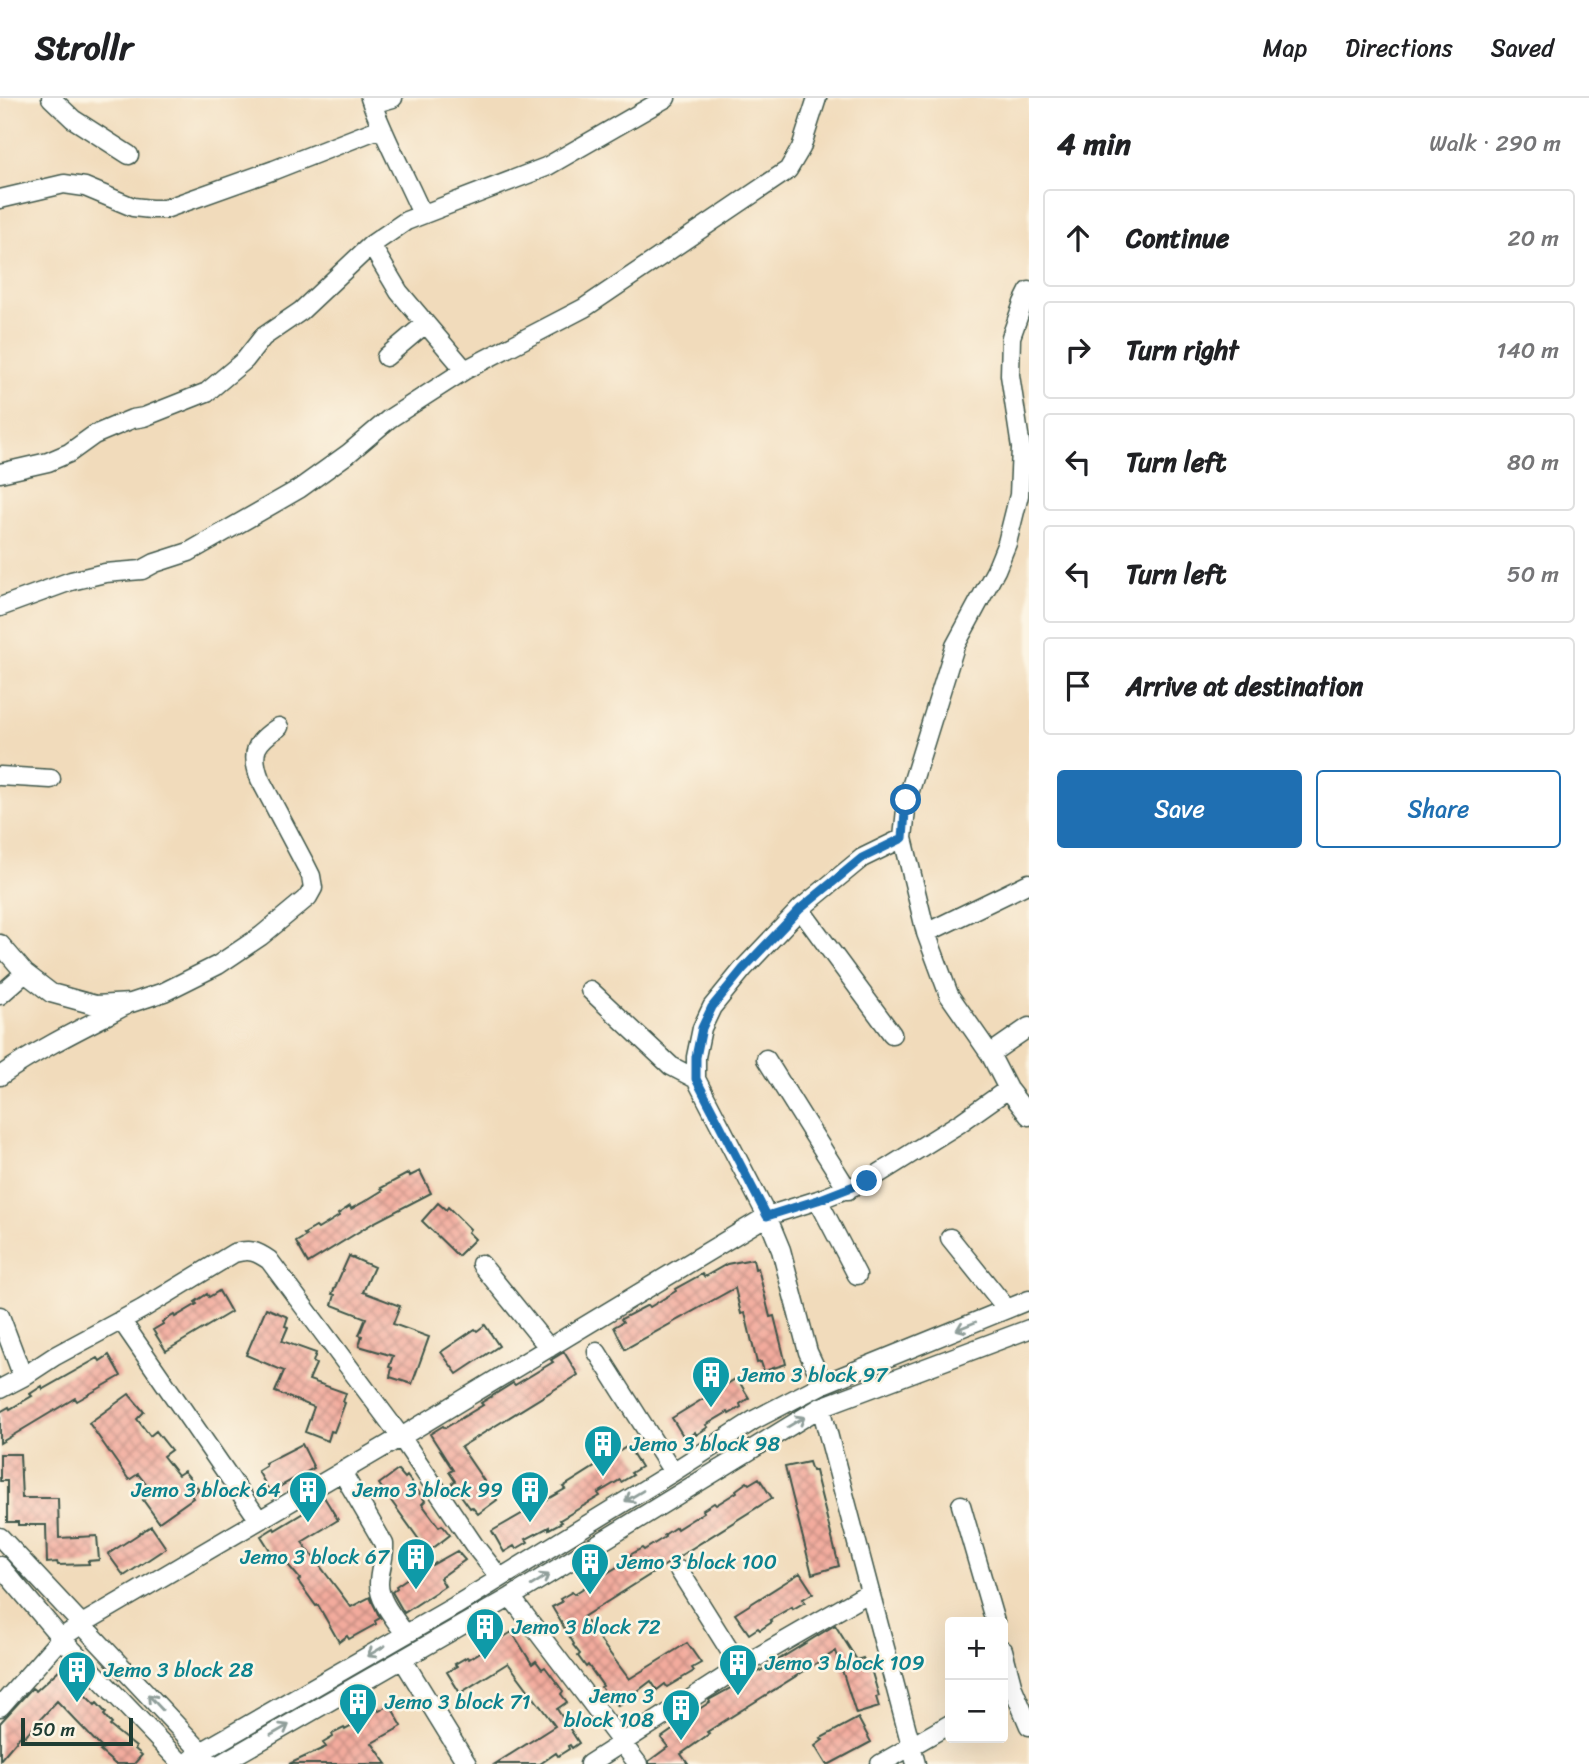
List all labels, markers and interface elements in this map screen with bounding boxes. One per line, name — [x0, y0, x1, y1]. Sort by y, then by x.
text: Strollr — [35, 19, 133, 77]
text: Map — [1263, 27, 1307, 69]
text: Directions — [1345, 27, 1453, 69]
text: Saved — [1491, 27, 1554, 69]
text: 4 min — [1057, 117, 1131, 171]
text: Walk · 290 m — [1429, 123, 1561, 164]
text: Continue — [1126, 215, 1229, 261]
text: 20 m — [1508, 218, 1559, 259]
icon: ahead — [1059, 219, 1097, 257]
text: Turn right — [1126, 327, 1239, 373]
text: 140 m — [1497, 330, 1559, 371]
icon: right — [1059, 331, 1097, 369]
text: Turn left — [1126, 439, 1226, 485]
text: 80 m — [1507, 442, 1559, 483]
icon: left — [1059, 443, 1097, 481]
text: Turn left — [1126, 551, 1226, 597]
text: 50 m — [1507, 554, 1559, 595]
icon: left — [1059, 555, 1097, 593]
text: Arrive at destination — [1126, 663, 1363, 709]
icon: arrive — [1059, 667, 1097, 705]
button: Save — [1057, 770, 1302, 848]
button: Share — [1316, 770, 1561, 848]
route start — [890, 784, 921, 815]
route end — [851, 1165, 882, 1196]
one-way arrow — [956, 1320, 977, 1333]
building icon: Jemo 3 block 97 — [690, 1354, 732, 1409]
place label: Jemo 3 block 97 — [737, 1356, 889, 1394]
one-way arrow — [786, 1414, 806, 1428]
building icon: Jemo 3 block 98 — [582, 1423, 624, 1478]
place label: Jemo 3 block 98 — [629, 1425, 780, 1463]
building icon: Jemo 3 block 64 — [287, 1469, 329, 1524]
building icon: Jemo 3 block 99 — [509, 1469, 551, 1524]
place label: Jemo 3 block 64 — [130, 1471, 281, 1509]
place label: Jemo 3 block 99 — [352, 1471, 503, 1509]
one-way arrow — [624, 1489, 644, 1503]
building icon: Jemo 3 block 67 — [395, 1536, 437, 1591]
place label: Jemo 3 block 67 — [240, 1538, 391, 1576]
building icon: Jemo 3 block 100 — [569, 1541, 611, 1596]
place label: Jemo 3 block 100 — [616, 1543, 777, 1581]
one-way arrow — [530, 1572, 550, 1586]
building icon: Jemo 3 block 72 — [464, 1606, 506, 1661]
place label: Jemo 3 block 72 — [511, 1608, 661, 1646]
map controls — [945, 1617, 1008, 1743]
button: + — [945, 1617, 1008, 1680]
building icon: Jemo 3 block 109 — [717, 1642, 759, 1697]
one-way arrow — [366, 1644, 386, 1658]
place label: Jemo 3 block 109 — [764, 1644, 925, 1682]
building icon: Jemo 3 block 28 — [56, 1649, 98, 1704]
place label: Jemo 3 block 28 — [103, 1651, 254, 1689]
place label: Jemo 3 block 108 — [564, 1677, 654, 1739]
button: − — [945, 1680, 1008, 1743]
building icon: Jemo 3 block 71 — [337, 1681, 379, 1736]
place label: Jemo 3 block 71 — [384, 1683, 531, 1721]
building icon: Jemo 3 block 108 — [660, 1687, 702, 1742]
one-way arrow — [147, 1693, 163, 1711]
text: 50 m — [32, 1713, 75, 1746]
scale bar — [21, 1715, 133, 1747]
one-way arrow — [269, 1723, 289, 1737]

